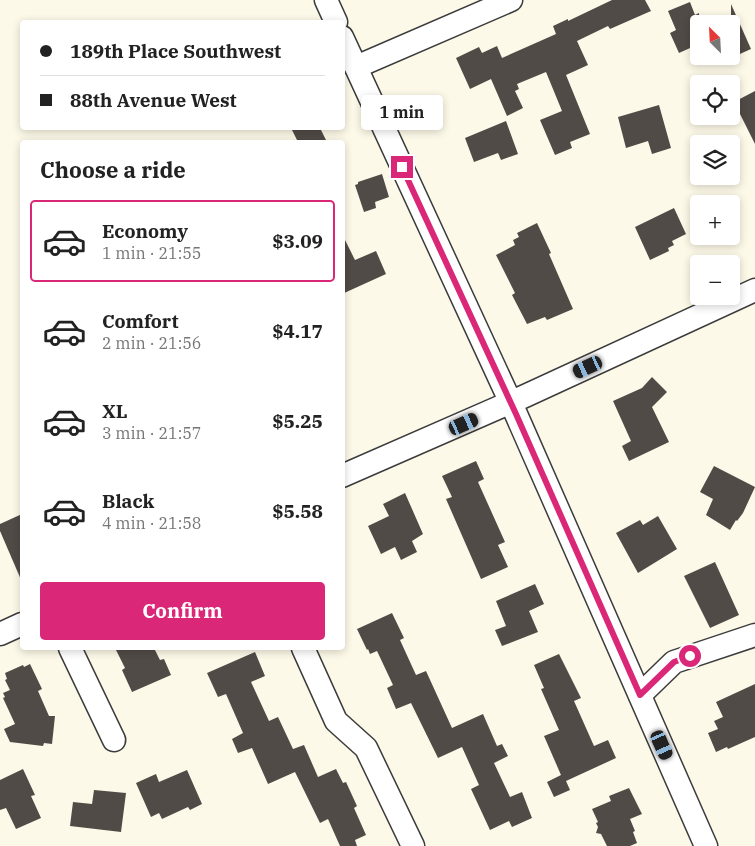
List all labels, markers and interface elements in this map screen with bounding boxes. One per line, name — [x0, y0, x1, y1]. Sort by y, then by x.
north arrow — [690, 15, 740, 65]
map controls — [690, 15, 740, 305]
text: 189th Place Southwest — [70, 39, 281, 63]
button: locate — [690, 75, 740, 125]
text: 88th Avenue West — [70, 88, 237, 112]
callout: 1 min — [361, 94, 443, 130]
text: 1 min — [380, 102, 424, 122]
button: layers — [690, 135, 740, 185]
text: Choose a ride — [40, 155, 186, 184]
route end — [391, 156, 413, 178]
button: + — [690, 195, 740, 245]
icon: car — [42, 219, 87, 264]
text: Economy — [102, 219, 188, 243]
text: $3.09 — [272, 229, 323, 253]
text: 1 min · 21:55 — [102, 243, 201, 263]
button: − — [690, 255, 740, 305]
icon: car — [42, 309, 87, 354]
text: Comfort — [102, 309, 179, 333]
text: $4.17 — [272, 319, 323, 343]
text: 2 min · 21:56 — [102, 333, 201, 353]
car — [571, 354, 604, 380]
icon: car — [42, 399, 87, 444]
text: XL — [102, 399, 128, 423]
text: $5.25 — [272, 409, 323, 433]
car — [447, 411, 480, 437]
text: 3 min · 21:57 — [102, 423, 201, 443]
icon: car — [42, 489, 87, 534]
text: Black — [102, 489, 154, 513]
text: $5.58 — [272, 499, 323, 523]
text: 4 min · 21:58 — [102, 513, 201, 533]
button: Confirm — [40, 582, 325, 640]
route start — [679, 645, 701, 667]
car — [649, 728, 674, 762]

